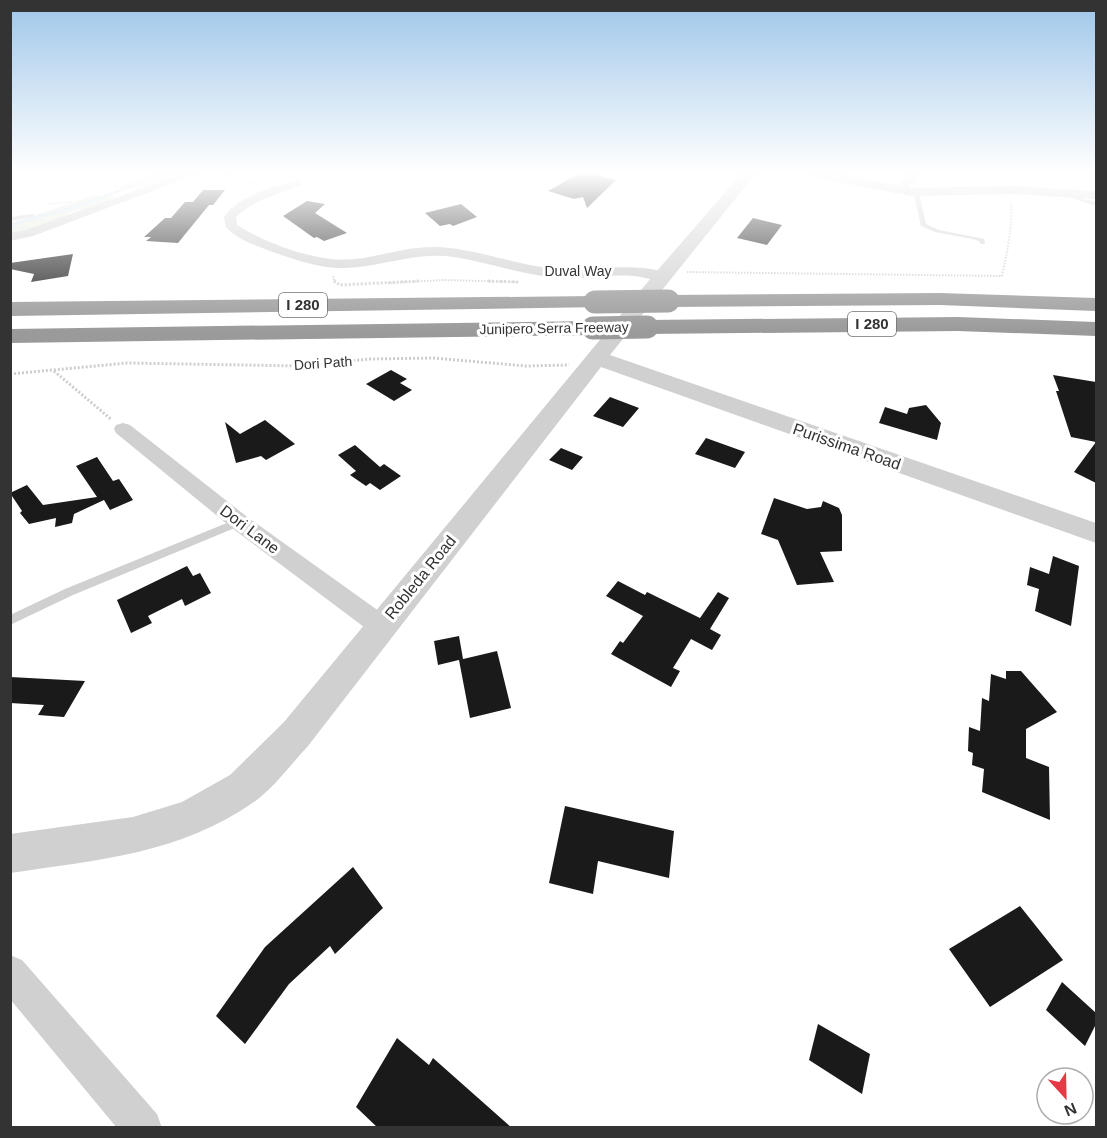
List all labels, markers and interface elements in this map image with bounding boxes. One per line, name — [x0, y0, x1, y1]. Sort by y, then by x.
street label: Duval Way — [544, 263, 612, 279]
road number: I 280 — [279, 293, 327, 317]
road number: I 280 — [848, 312, 896, 336]
street label: Junipero Serra Freeway — [479, 319, 629, 337]
street label: Dori Path — [293, 353, 353, 373]
street label: Purissima Road — [791, 420, 903, 473]
street label: Dori Lane — [217, 502, 283, 557]
street label: Robleda Road — [382, 532, 459, 622]
north arrow — [1035, 1066, 1095, 1126]
text: N — [1062, 1099, 1079, 1119]

